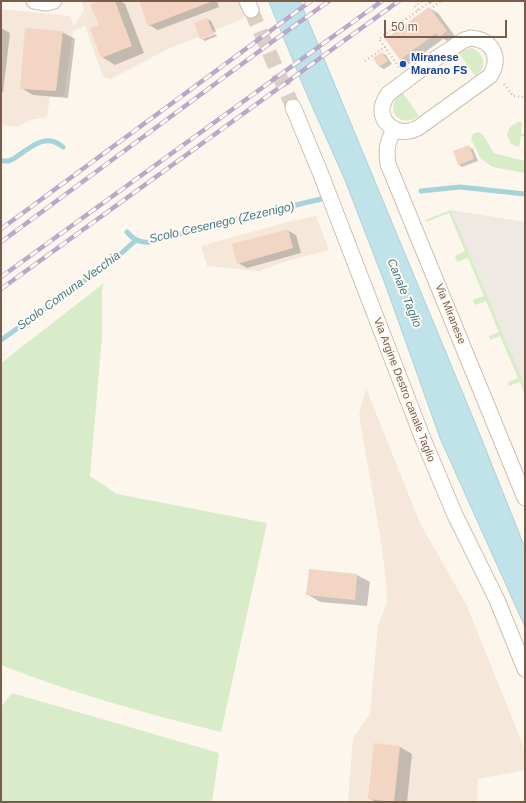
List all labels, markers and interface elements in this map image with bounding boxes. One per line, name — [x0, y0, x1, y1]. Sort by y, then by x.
scale bar — [386, 12, 509, 38]
text: 50 m — [391, 20, 418, 34]
place label: Miranese Marano FS — [411, 51, 467, 77]
marker: Miranese Marano FS — [398, 59, 408, 69]
water label: Scolo Cesenego (Zezenigo) — [148, 199, 296, 247]
water label: Scolo Comuna Vecchia — [14, 249, 124, 333]
water label: Canale Taglio — [384, 256, 424, 330]
street label: Via Miranese — [432, 282, 468, 346]
street label: Via Argine Destro canale Taglio — [370, 316, 438, 464]

